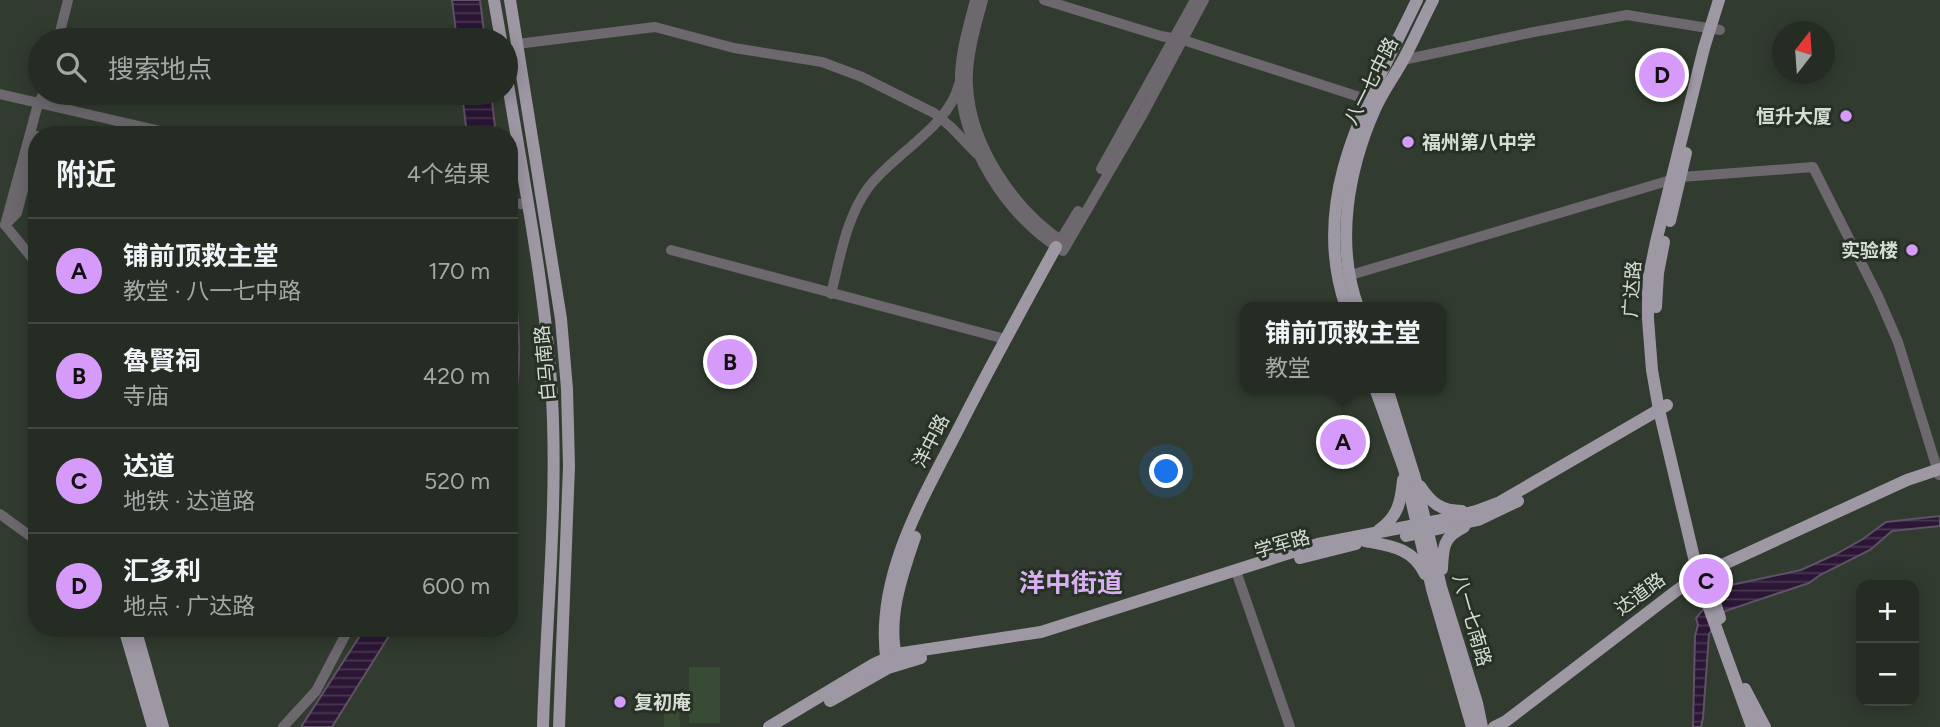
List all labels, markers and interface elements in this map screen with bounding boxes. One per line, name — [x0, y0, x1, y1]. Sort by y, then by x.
north arrow — [1772, 21, 1835, 84]
search box — [28, 28, 518, 105]
street label: 八一七中路 — [1339, 33, 1403, 129]
icon: search — [52, 48, 90, 86]
pin: D — [1639, 49, 1685, 101]
text: 搜索地点 — [108, 53, 212, 85]
place label: 恒升大厦 — [1756, 105, 1832, 128]
marker: 恒升大厦 — [1838, 108, 1854, 124]
place label: 福州第八中学 — [1422, 131, 1536, 154]
marker: 福州第八中学 — [1400, 134, 1416, 150]
text: 附近 — [56, 156, 116, 193]
text: 4个结果 — [407, 160, 490, 188]
place label: 实验楼 — [1841, 239, 1898, 262]
text: 铺前顶救主堂 — [123, 240, 279, 272]
marker: 实验楼 — [1904, 242, 1920, 258]
text: A — [71, 257, 87, 285]
text: 170 m — [428, 257, 490, 285]
street label: 广达路 — [1619, 260, 1645, 318]
text: 教堂 · 八一七中路 — [123, 277, 301, 305]
popup — [1240, 302, 1446, 393]
text: 铺前顶救主堂 — [1265, 317, 1421, 349]
street label: 白马南路 — [530, 324, 560, 402]
pin: B — [707, 336, 753, 388]
text: 魯賢祠 — [123, 345, 201, 377]
text: 教堂 — [1265, 354, 1311, 382]
text: B — [72, 362, 86, 390]
text: 420 m — [423, 362, 490, 390]
text: 寺庙 — [123, 382, 169, 410]
street label: 洋中路 — [908, 410, 954, 472]
pin: A — [1320, 416, 1366, 468]
text: 达道 — [123, 450, 175, 482]
your location — [1149, 454, 1183, 488]
text: C — [71, 467, 87, 495]
text: 520 m — [424, 467, 490, 495]
text: 地铁 · 达道路 — [123, 487, 255, 515]
street label: 学军路 — [1251, 525, 1313, 563]
text: 汇多利 — [123, 555, 201, 587]
pin: C — [1683, 555, 1729, 607]
district label: 洋中街道 — [1019, 567, 1123, 599]
street label: 达道路 — [1610, 568, 1670, 620]
street label: 八一七南路 — [1448, 571, 1496, 669]
text: D — [71, 572, 87, 600]
text: 600 m — [422, 572, 490, 600]
map controls — [1856, 580, 1919, 706]
button: + — [1856, 580, 1919, 643]
text: 地点 · 广达路 — [123, 592, 255, 620]
button: − — [1856, 643, 1919, 706]
place label: 复初庵 — [634, 691, 691, 714]
marker: 复初庵 — [612, 694, 628, 710]

